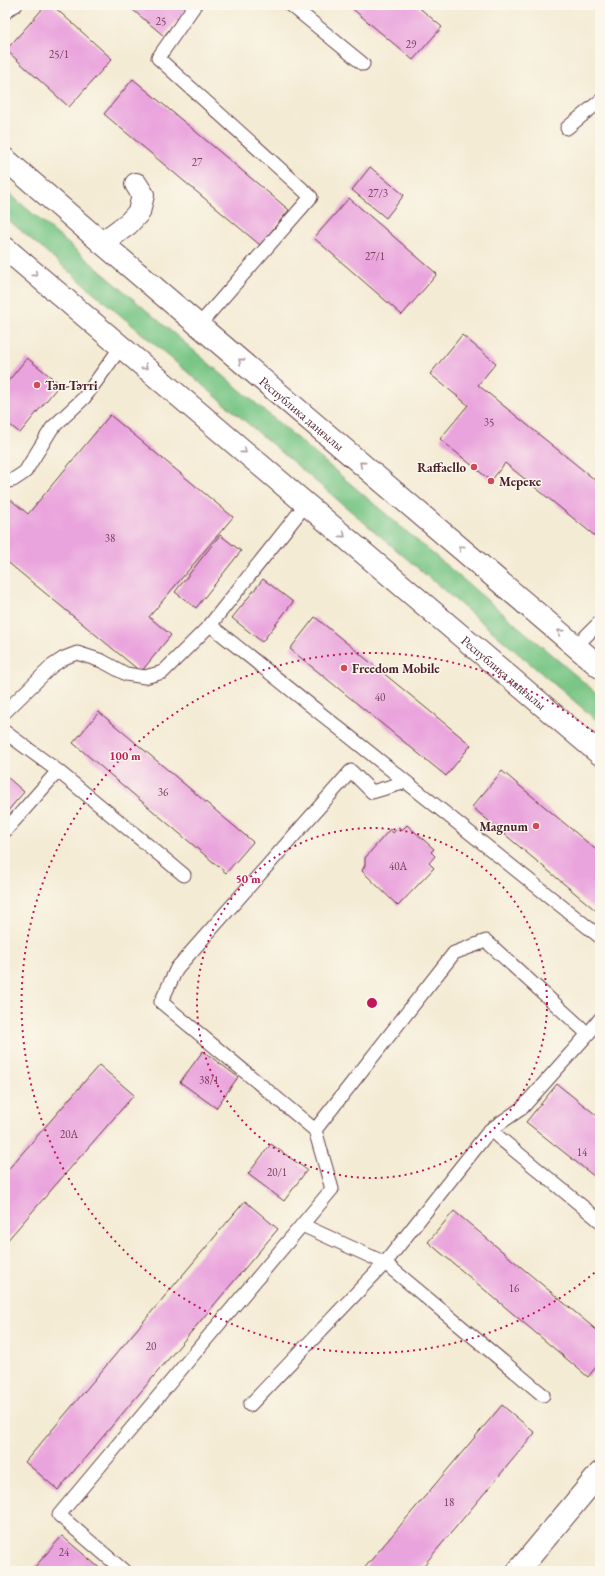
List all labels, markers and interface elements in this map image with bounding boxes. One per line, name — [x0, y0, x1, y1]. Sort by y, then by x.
house number: 25 — [156, 14, 166, 28]
house number: 29 — [406, 37, 417, 51]
house number: 25/1 — [49, 47, 69, 61]
house number: 27 — [192, 155, 203, 169]
house number: 27/3 — [368, 186, 388, 200]
house number: 27/1 — [365, 249, 385, 263]
one-way arrow — [30, 269, 37, 276]
one-way arrow — [239, 359, 246, 366]
one-way arrow — [140, 362, 147, 369]
street label: Республика даңғылы — [256, 372, 348, 454]
place label: Тәп-Тәтті — [45, 377, 98, 394]
marker: Тәп-Тәтті — [32, 380, 42, 390]
house number: 35 — [484, 415, 494, 429]
one-way arrow — [239, 446, 246, 453]
place label: Raffaello — [417, 459, 466, 476]
one-way arrow — [359, 461, 366, 468]
marker: Raffaello — [469, 462, 479, 472]
place label: Мереке — [499, 473, 542, 490]
marker: Мереке — [486, 476, 496, 486]
house number: 38 — [105, 531, 115, 545]
one-way arrow — [338, 531, 345, 538]
one-way arrow — [458, 546, 465, 553]
one-way arrow — [557, 630, 564, 637]
street label: Республика даңғылы — [458, 631, 550, 713]
place label: Freedom Mobile — [352, 660, 440, 677]
marker: Freedom Mobile — [339, 663, 349, 673]
house number: 40 — [375, 690, 385, 704]
text: 100 m — [109, 748, 141, 764]
house number: 36 — [158, 785, 169, 799]
place label: Magnum — [479, 818, 529, 835]
marker: Magnum — [531, 821, 541, 831]
house number: 40А — [389, 859, 407, 873]
text: 50 m — [235, 871, 261, 887]
centre of rings — [365, 996, 379, 1010]
house number: 38/1 — [199, 1073, 219, 1087]
house number: 20А — [60, 1127, 78, 1141]
house number: 14 — [577, 1145, 588, 1159]
house number: 20/1 — [267, 1165, 287, 1179]
house number: 16 — [509, 1281, 520, 1295]
house number: 20 — [146, 1339, 156, 1353]
house number: 18 — [444, 1495, 454, 1509]
house number: 24 — [59, 1545, 70, 1559]

